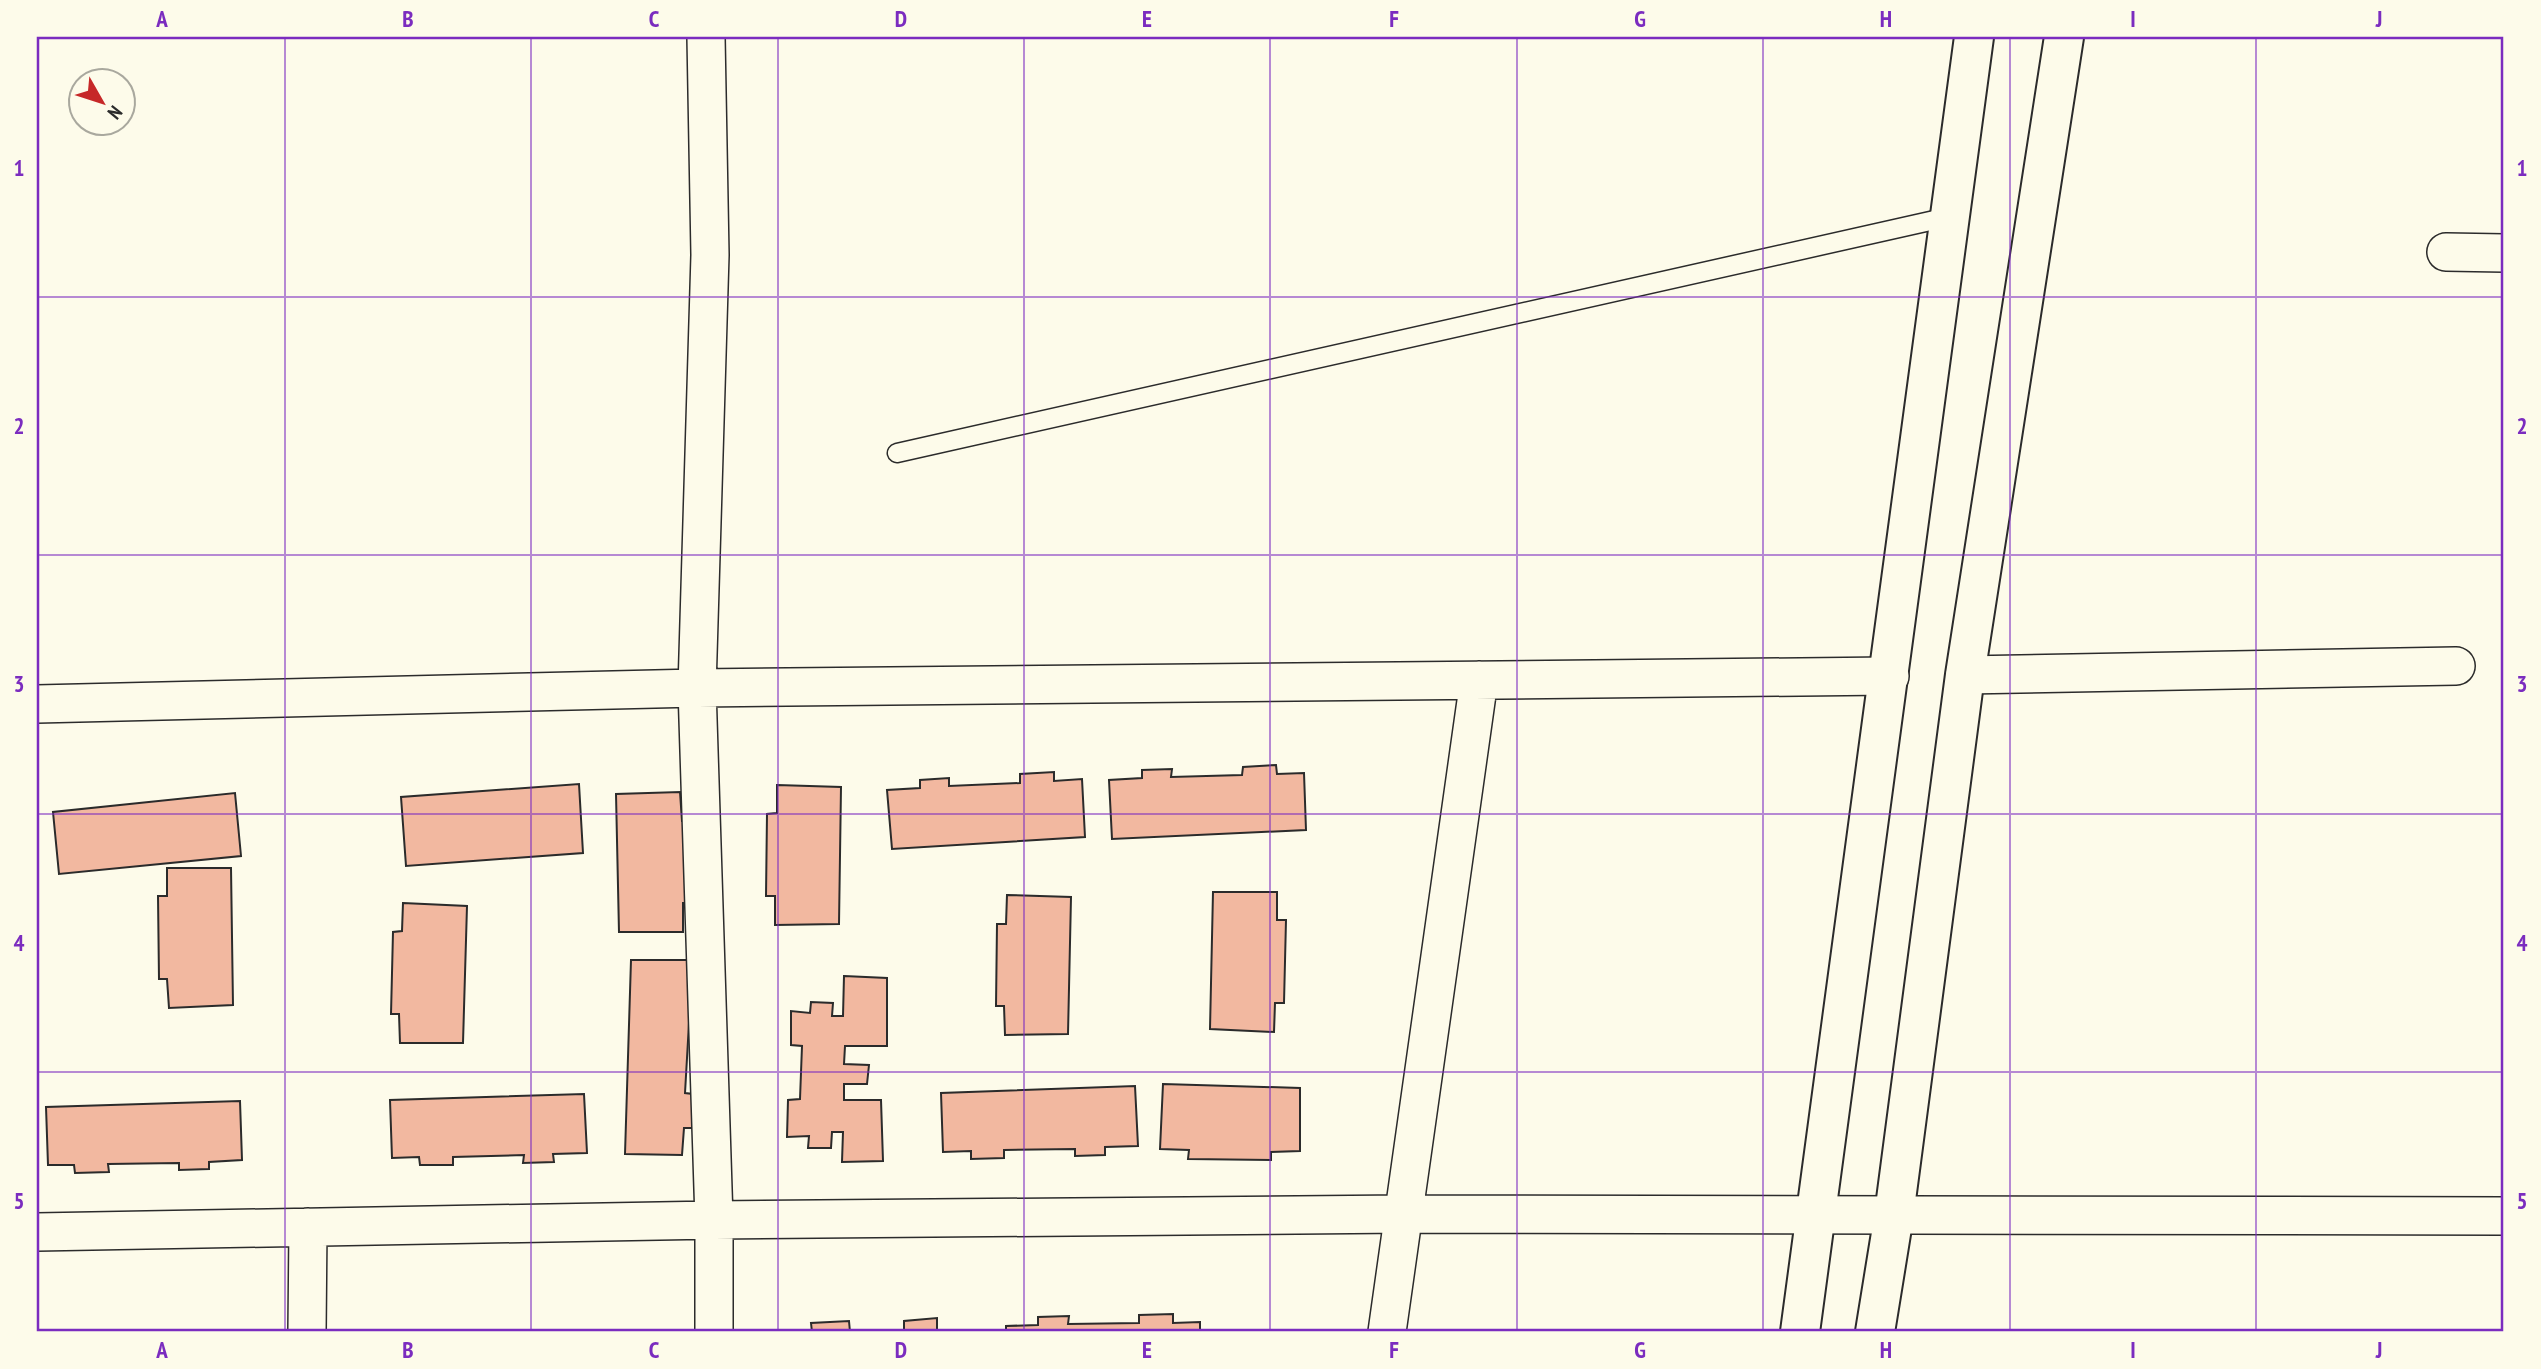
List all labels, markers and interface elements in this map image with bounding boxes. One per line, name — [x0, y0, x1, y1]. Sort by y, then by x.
text: A — [155, 4, 168, 33]
text: B — [402, 4, 414, 33]
text: C — [649, 4, 660, 33]
text: D — [895, 4, 907, 33]
text: E — [1142, 4, 1152, 33]
text: F — [1389, 4, 1399, 33]
text: G — [1634, 4, 1646, 33]
text: H — [1880, 4, 1892, 33]
text: I — [2130, 4, 2136, 33]
text: J — [2375, 4, 2382, 33]
north arrow — [66, 66, 136, 136]
text: N — [103, 101, 128, 124]
text: 1 — [14, 153, 25, 182]
text: 1 — [2517, 153, 2528, 182]
text: 2 — [14, 411, 25, 440]
text: 2 — [2517, 411, 2528, 440]
text: 3 — [14, 669, 25, 698]
text: 3 — [2517, 669, 2528, 698]
text: 4 — [14, 928, 25, 957]
text: 4 — [2517, 928, 2528, 957]
text: 5 — [14, 1186, 25, 1215]
text: 5 — [2517, 1186, 2528, 1215]
text: A — [155, 1335, 168, 1364]
text: B — [402, 1335, 414, 1364]
text: C — [649, 1335, 660, 1364]
text: D — [895, 1335, 907, 1364]
text: E — [1142, 1335, 1152, 1364]
text: F — [1389, 1335, 1399, 1364]
text: G — [1634, 1335, 1646, 1364]
text: H — [1880, 1335, 1892, 1364]
text: I — [2130, 1335, 2136, 1364]
text: J — [2375, 1335, 2382, 1364]

